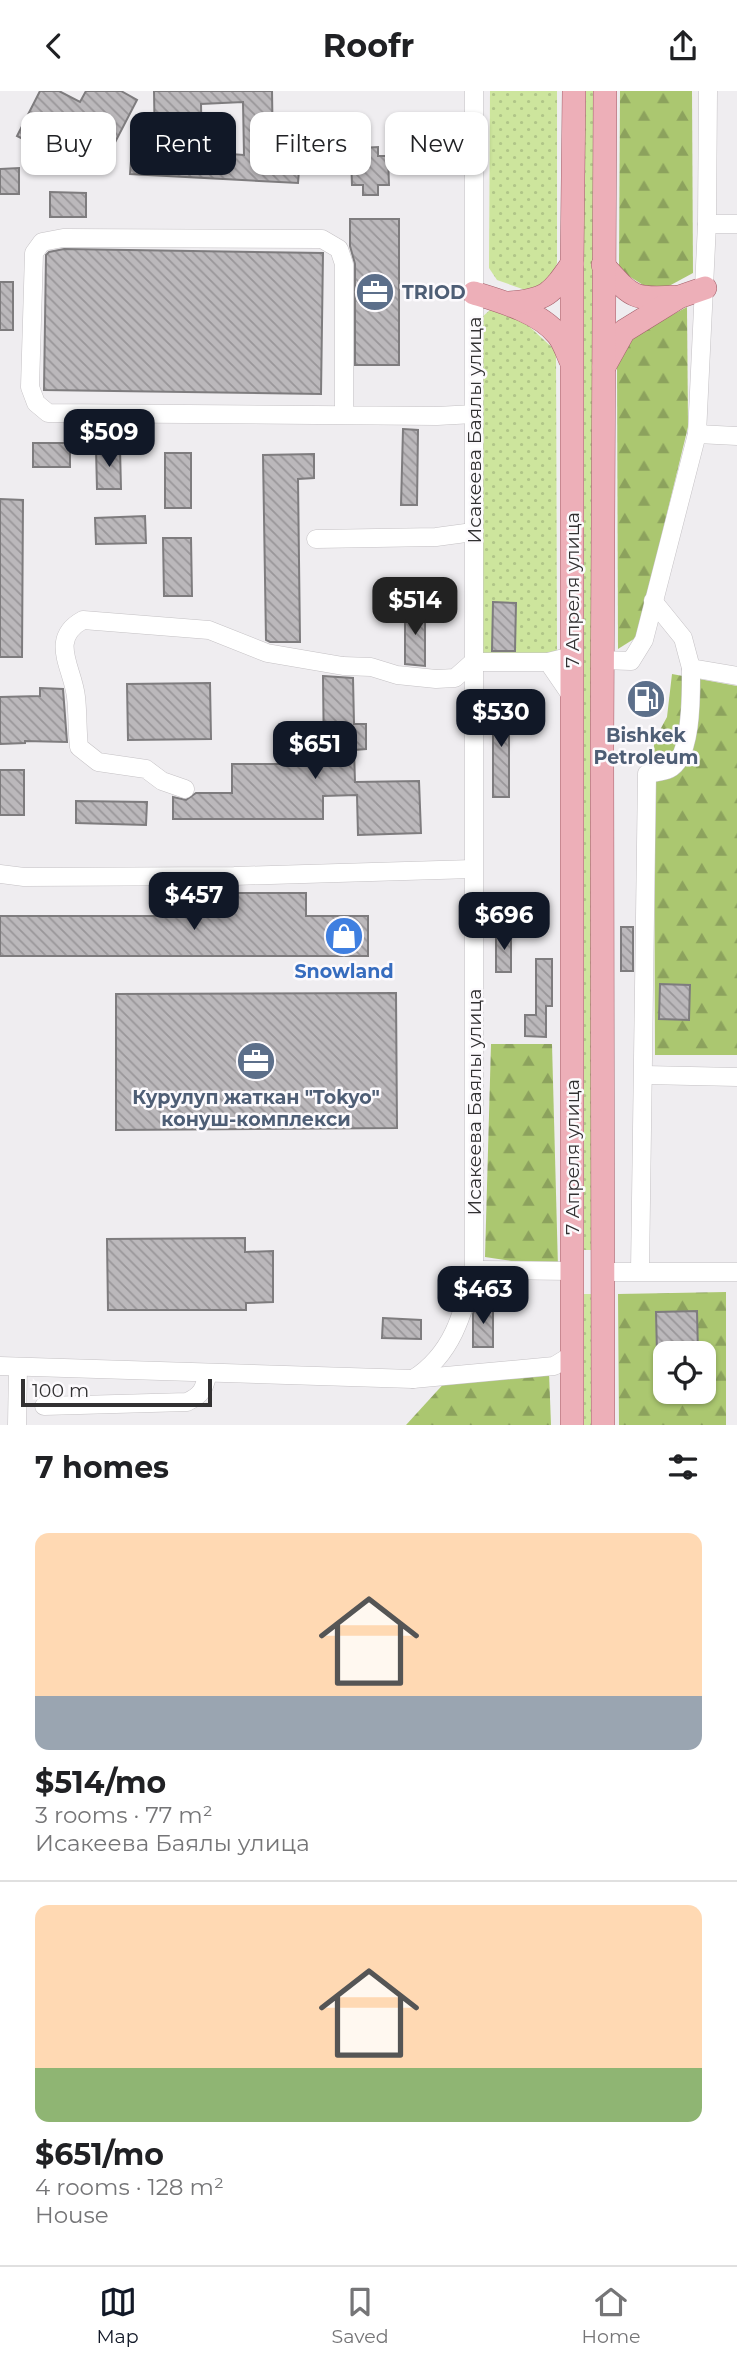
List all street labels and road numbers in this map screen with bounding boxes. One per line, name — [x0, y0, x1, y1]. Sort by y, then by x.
street label: Исакеева Баялы улица — [463, 317, 486, 543]
street label: 7 Апреля улица — [561, 512, 584, 668]
street label: Исакеева Баялы улица — [463, 989, 486, 1215]
street label: 7 Апреля улица — [561, 1079, 584, 1235]

